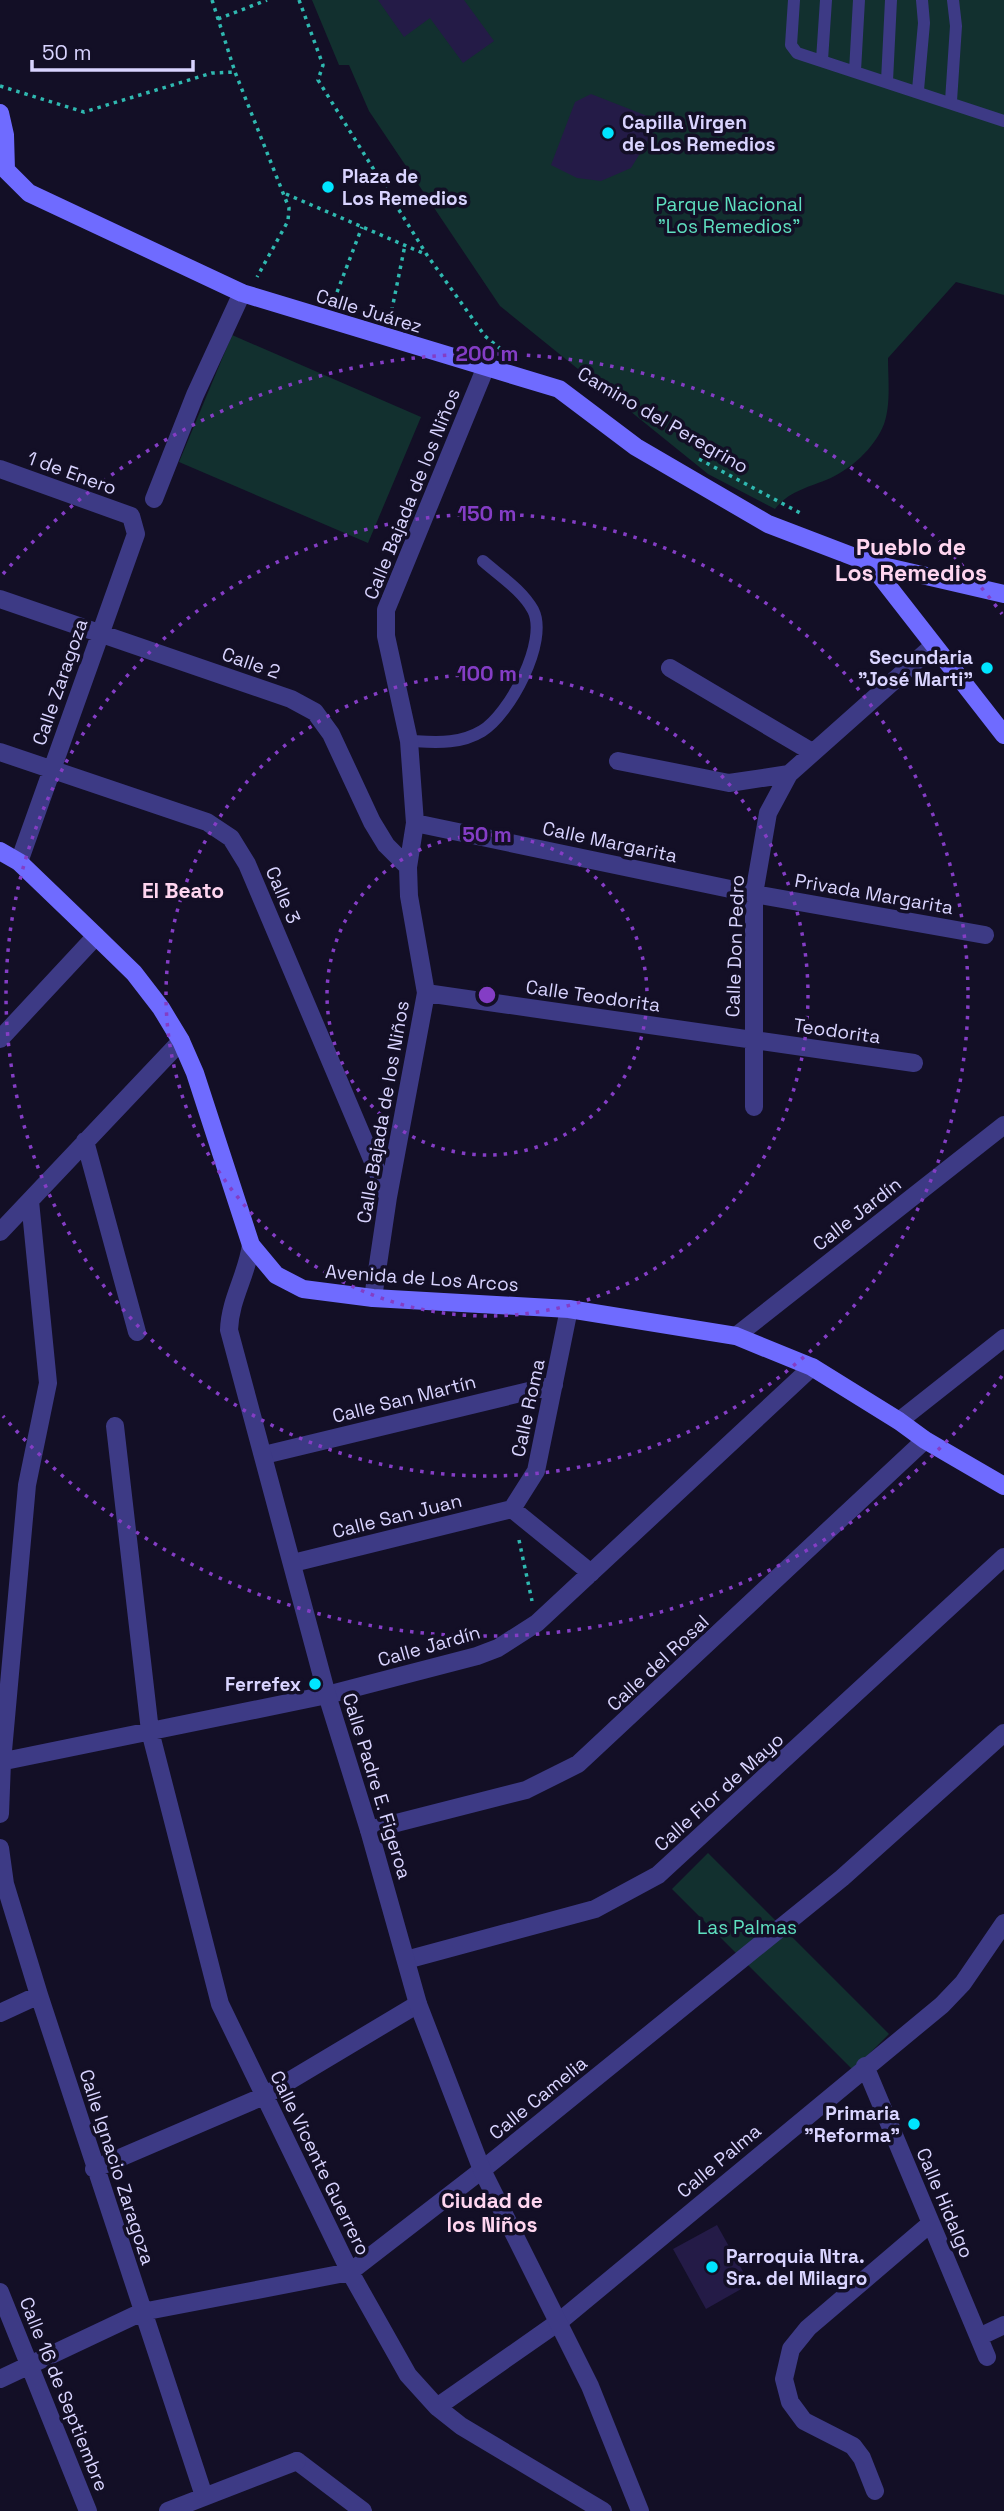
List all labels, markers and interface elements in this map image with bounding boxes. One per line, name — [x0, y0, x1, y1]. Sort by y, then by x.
scale bar — [32, 28, 192, 72]
text: 50 m — [42, 39, 92, 66]
place label: Capilla Virgen de Los Remedios — [622, 110, 776, 157]
marker: Capilla Virgen de Los Remedios — [600, 125, 616, 141]
place label: Plaza de Los Remedios — [342, 164, 468, 211]
marker: Plaza de Los Remedios — [320, 179, 336, 195]
park label: Parque Nacional "Los Remedios" — [655, 192, 803, 239]
street label: Calle Juárez — [313, 283, 425, 339]
text: 200 m — [456, 340, 518, 367]
street label: Camino del Peregrino — [573, 361, 753, 479]
street label: Calle Bajada de los Niños — [358, 385, 466, 603]
street label: 1 de Enero — [24, 445, 120, 501]
text: 150 m — [458, 500, 516, 527]
district label: Pueblo de Los Remedios — [835, 532, 987, 588]
street label: Calle Zaragoza — [27, 615, 93, 749]
street label: Calle 2 — [219, 641, 283, 685]
place label: Secundaria "José Marti" — [858, 645, 973, 692]
text: 100 m — [457, 660, 517, 687]
marker: Secundaria "José Marti" — [979, 660, 995, 676]
street label: Calle Margarita — [540, 815, 680, 869]
text: 50 m — [462, 821, 512, 848]
street label: Calle 3 — [260, 862, 306, 928]
street label: Privada Margarita — [793, 868, 955, 920]
street label: Calle Don Pedro — [720, 874, 750, 1018]
district label: El Beato — [142, 877, 224, 904]
street label: Calle Teodorita — [524, 974, 662, 1018]
centre of rings — [475, 983, 499, 1007]
street label: Calle Bajada de los Niños — [351, 999, 415, 1225]
street label: Teodorita — [792, 1013, 882, 1049]
street label: Calle Jardín — [808, 1172, 906, 1256]
street label: Avenida de Los Arcos — [324, 1259, 520, 1297]
street label: Calle Roma — [505, 1357, 551, 1459]
street label: Calle San Martín — [330, 1369, 478, 1429]
street label: Calle San Juan — [330, 1488, 464, 1544]
street label: Calle del Rosal — [602, 1609, 714, 1717]
street label: Calle Jardín — [375, 1619, 483, 1673]
place label: Ferrefex — [225, 1672, 301, 1697]
marker: Ferrefex — [307, 1676, 323, 1692]
street label: Calle Padre E. Figeroa — [337, 1690, 417, 1882]
street label: Calle Flor de Mayo — [649, 1727, 789, 1857]
park label: Las Palmas — [697, 1915, 797, 1940]
street label: Calle Camelia — [484, 2051, 592, 2145]
street label: Calle Ignacio Zaragoza — [74, 2066, 160, 2268]
street label: Calle Vicente Guerrero — [264, 2067, 376, 2259]
place label: Primaria "Reforma" — [804, 2101, 900, 2148]
marker: Primaria "Reforma" — [906, 2116, 922, 2132]
street label: Calle Palma — [672, 2118, 766, 2204]
street label: Calle Hidalgo — [911, 2144, 979, 2262]
district label: Ciudad de los Niños — [441, 2187, 543, 2238]
place label: Parroquia Ntra. Sra. del Milagro — [726, 2244, 867, 2291]
marker: Parroquia Ntra. Sra. del Milagro — [704, 2259, 720, 2275]
street label: Calle 16 de Septiembre — [14, 2293, 114, 2495]

